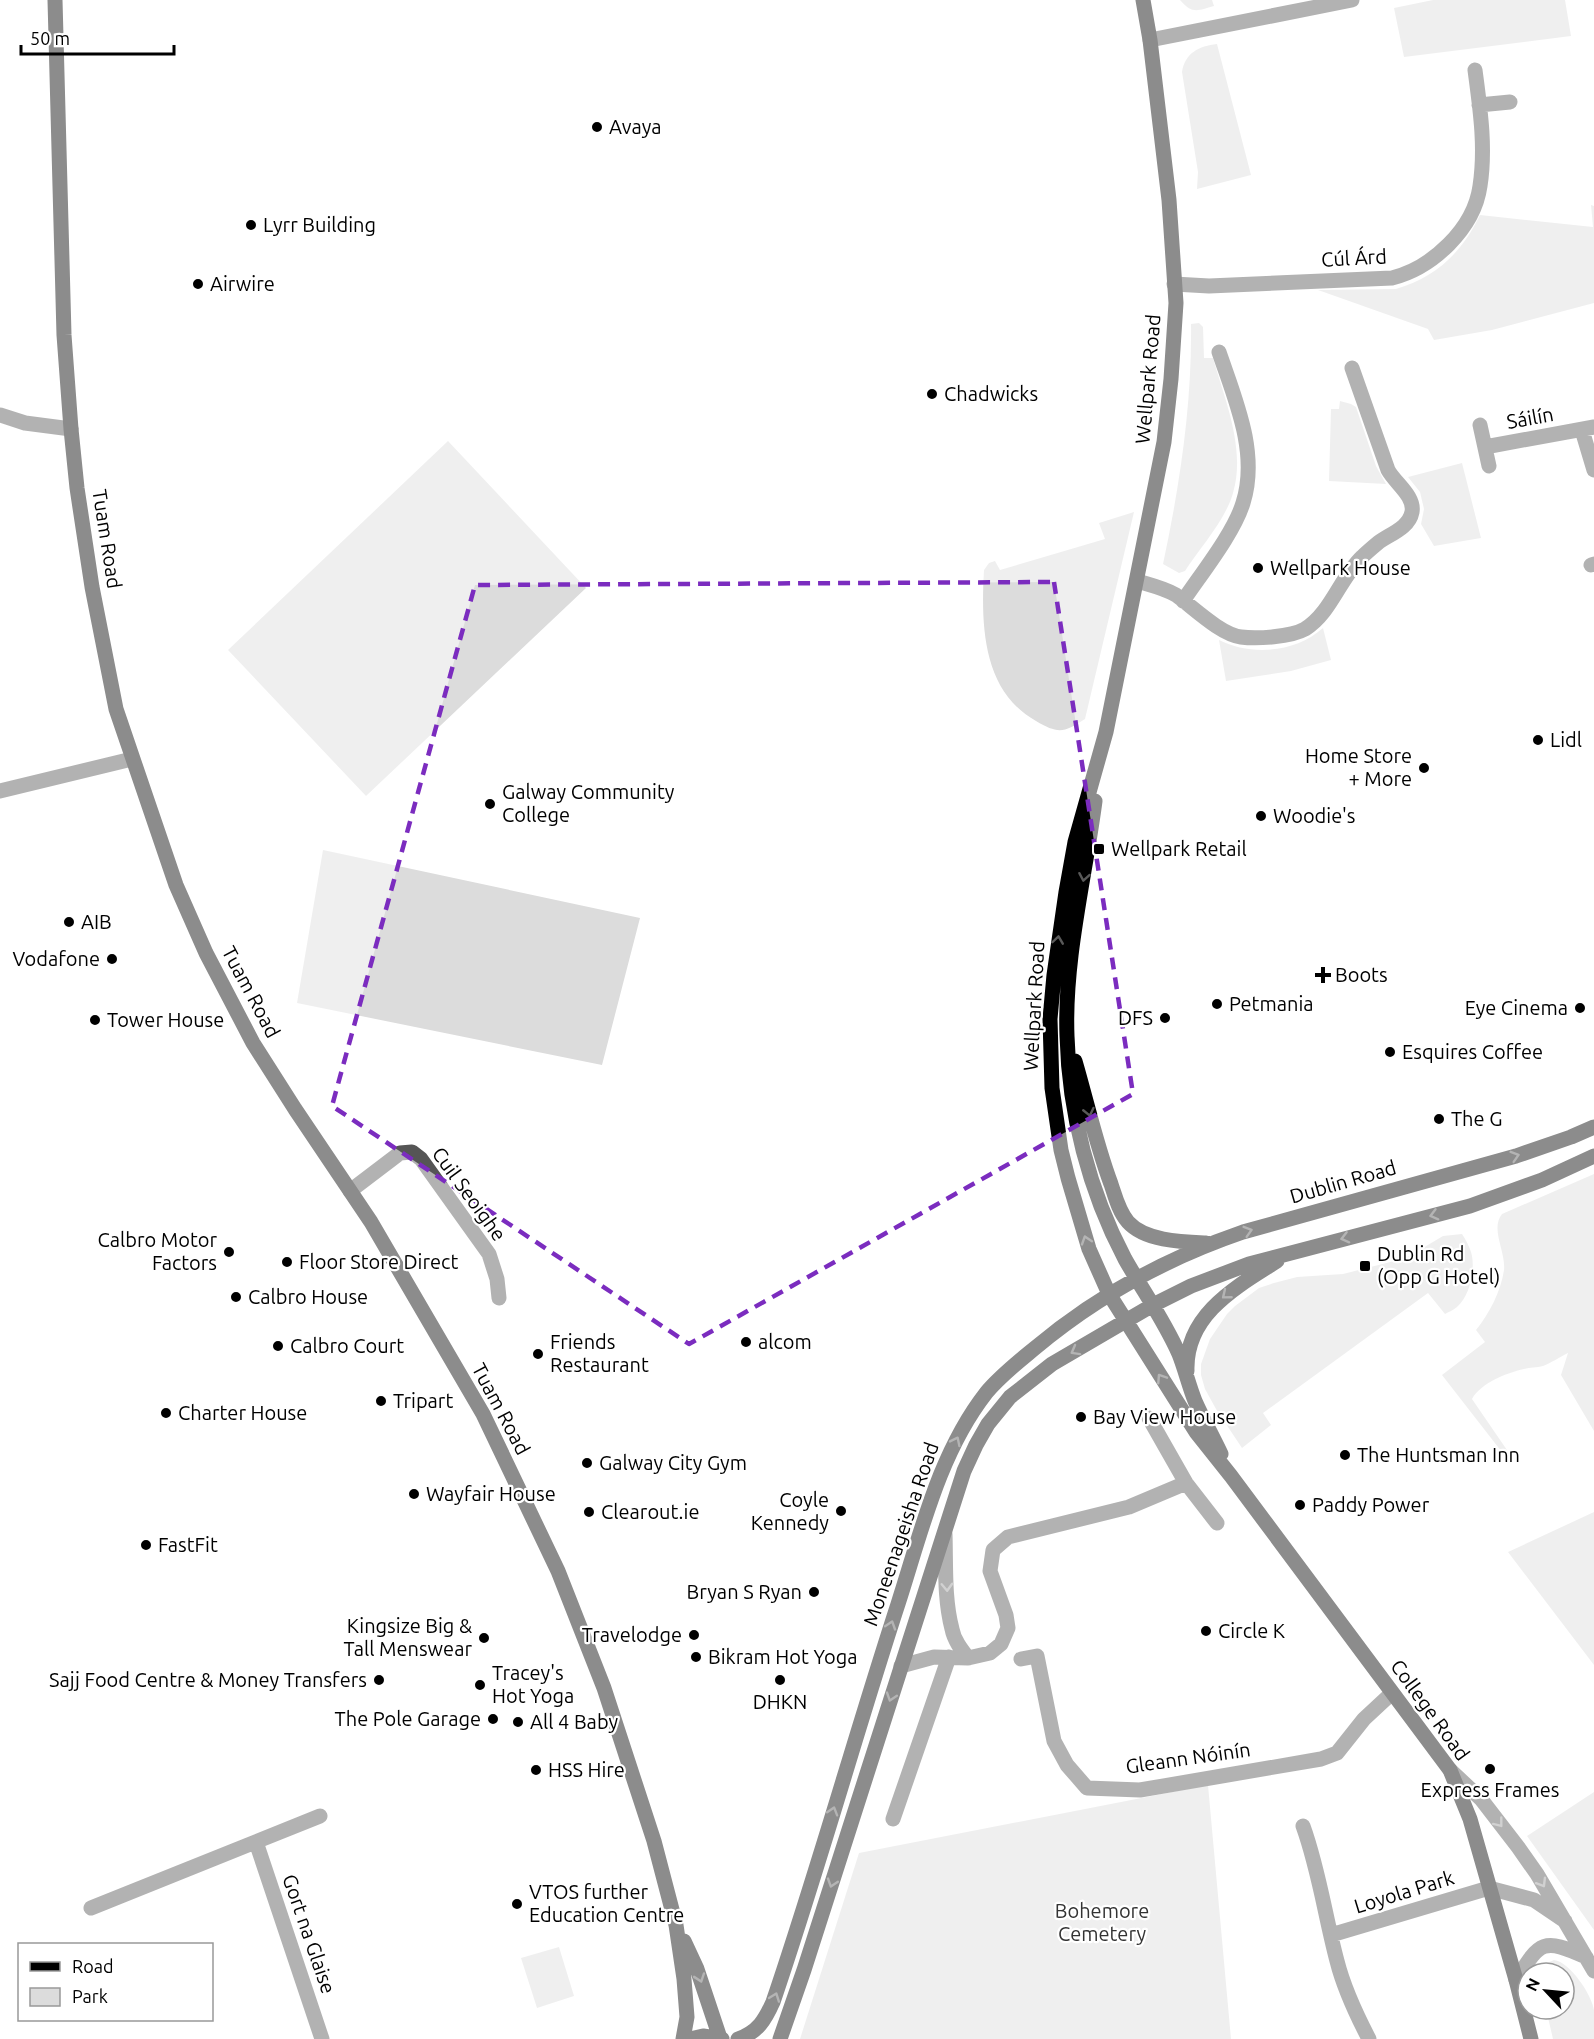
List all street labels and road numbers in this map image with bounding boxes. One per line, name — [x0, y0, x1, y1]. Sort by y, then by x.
street label: Cúl Árd — [1321, 244, 1387, 271]
street label: Wellpark Road — [1130, 313, 1165, 445]
street label: Sáilín — [1505, 402, 1555, 433]
street label: Tuam Road — [88, 488, 127, 590]
street label: Wellpark Road — [1019, 940, 1048, 1072]
street label: Tuam Road — [218, 942, 285, 1041]
street label: Cuil Seoighe — [428, 1142, 511, 1245]
street label: Dublin Road — [1287, 1155, 1399, 1208]
street label: Tuam Road — [468, 1359, 535, 1458]
street label: Moneenageisha Road — [858, 1439, 943, 1629]
street label: College Road — [1386, 1655, 1475, 1764]
street label: Gleann Nóinín — [1124, 1737, 1252, 1778]
street label: Loyola Park — [1351, 1865, 1456, 1918]
street label: Gort na Glaise — [278, 1871, 341, 1997]

